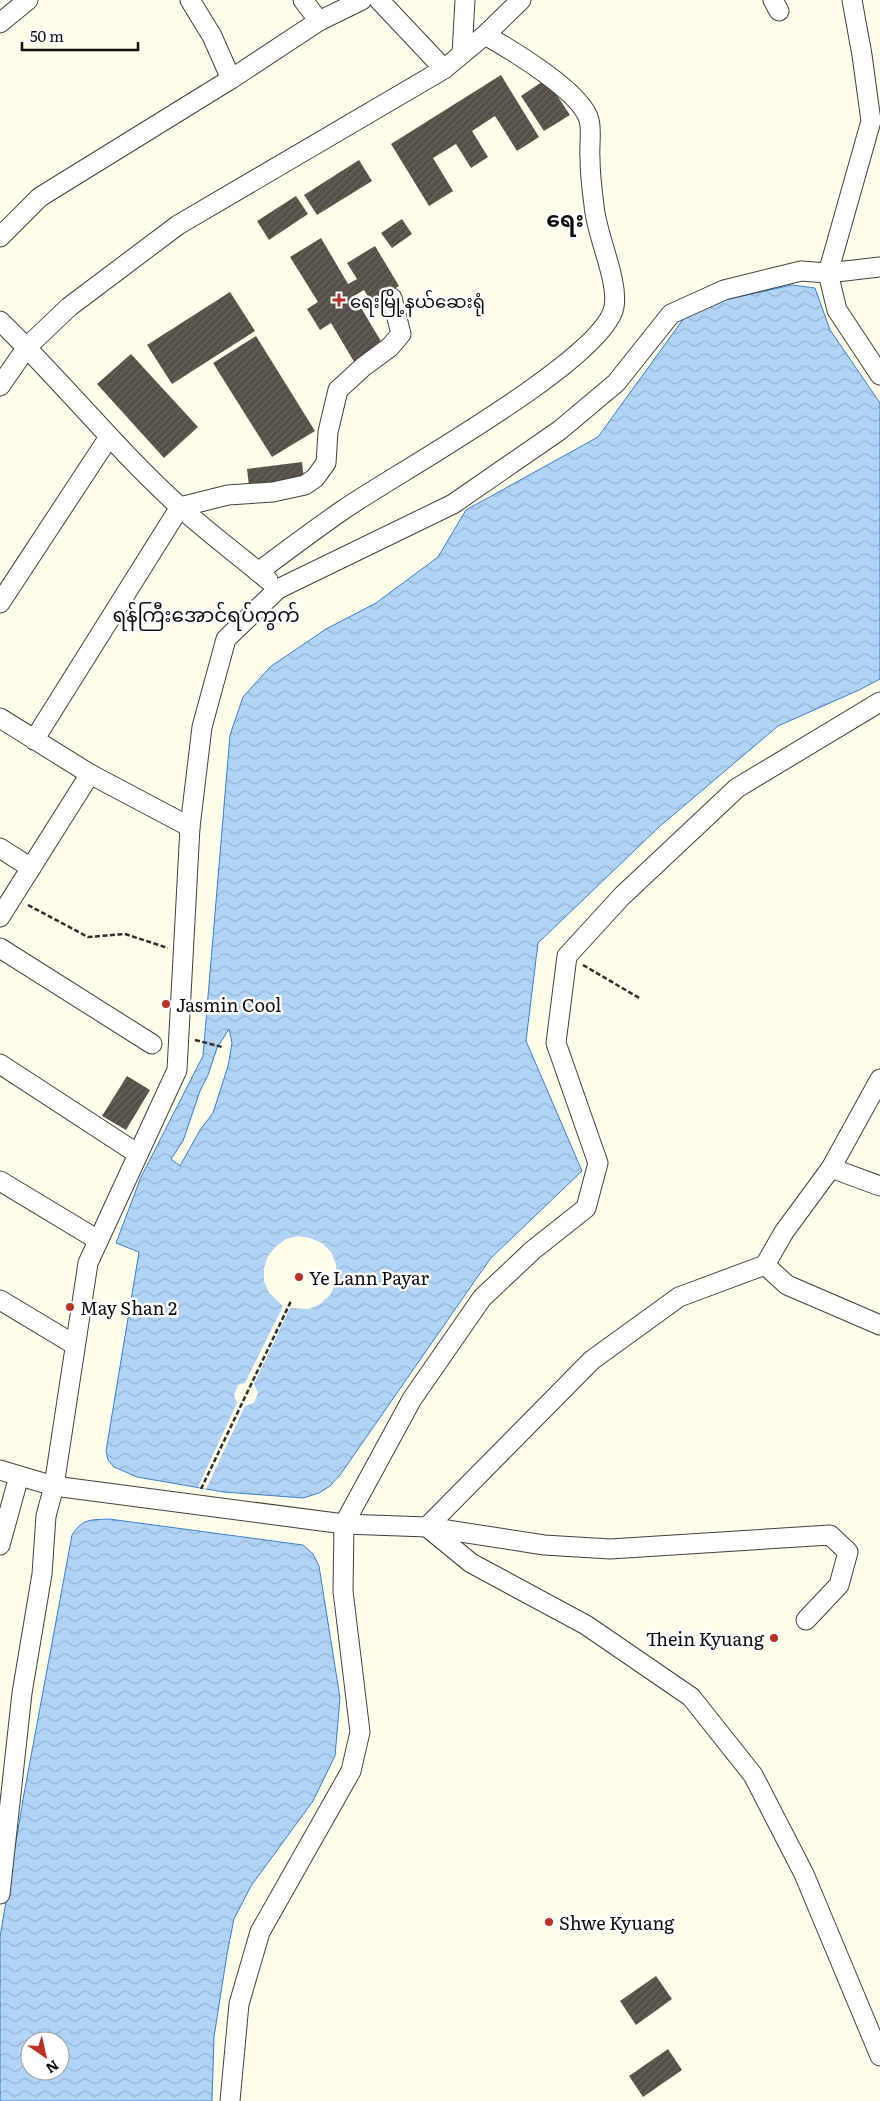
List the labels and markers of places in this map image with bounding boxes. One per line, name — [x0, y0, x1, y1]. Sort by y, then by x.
place label: ရေးမြို့နယ်ဆေးရုံ — [350, 287, 485, 317]
marker: ရေးမြို့နယ်ဆေးရုံ — [332, 293, 346, 307]
place label: Jasmin Cool — [176, 991, 281, 1018]
marker: Jasmin Cool — [160, 998, 172, 1010]
place label: Ye Lann Payar — [309, 1264, 430, 1291]
marker: Ye Lann Payar — [293, 1271, 305, 1283]
place label: May Shan 2 — [80, 1294, 177, 1321]
marker: May Shan 2 — [64, 1301, 76, 1313]
place label: Thein Kyuang — [646, 1625, 765, 1652]
marker: Thein Kyuang — [768, 1632, 780, 1644]
place label: Shwe Kyuang — [559, 1909, 675, 1936]
marker: Shwe Kyuang — [543, 1916, 555, 1928]

